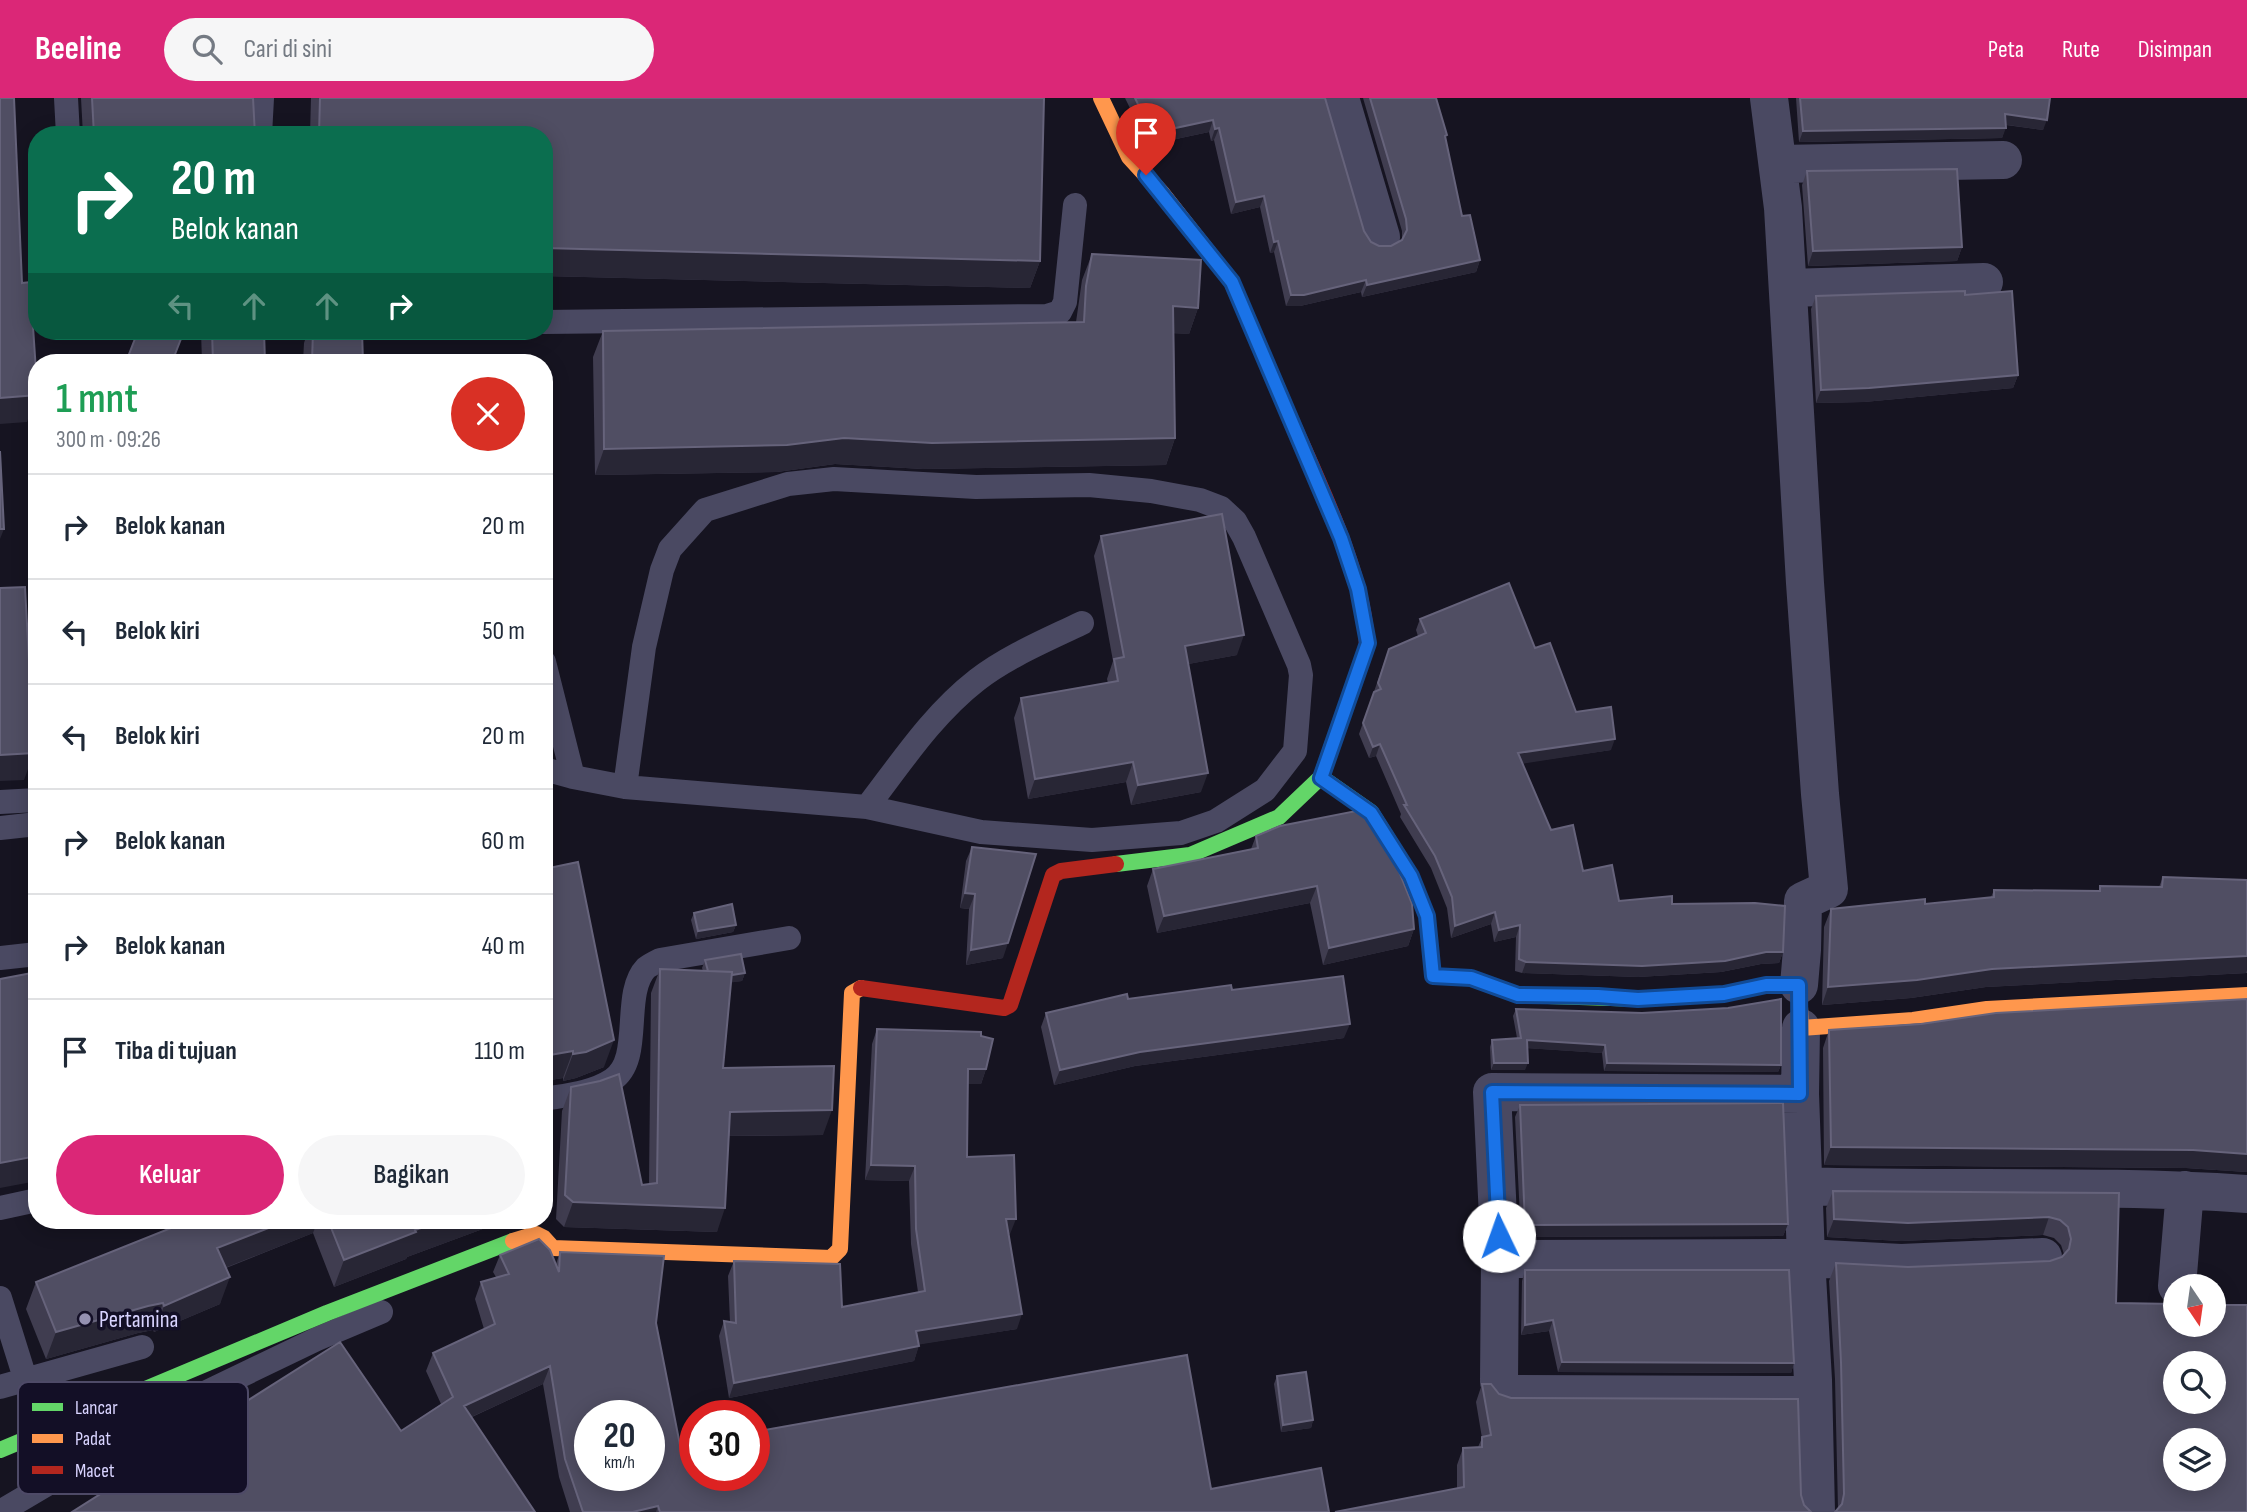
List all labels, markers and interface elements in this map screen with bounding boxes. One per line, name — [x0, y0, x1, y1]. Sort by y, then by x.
search box — [164, 18, 654, 81]
text: Beeline — [35, 29, 122, 69]
icon: search — [188, 30, 226, 68]
text: Cari di sini — [244, 34, 332, 65]
text: Peta — [1988, 35, 2024, 64]
text: Rute — [2062, 35, 2100, 64]
text: Disimpan — [2138, 35, 2212, 64]
pin — [1116, 103, 1176, 175]
icon: arrive — [1127, 114, 1165, 152]
text: 20 m — [171, 150, 256, 209]
icon: right — [56, 154, 147, 245]
text: Belok kanan — [171, 210, 299, 249]
icon: left — [162, 287, 200, 325]
icon: ahead — [235, 287, 273, 325]
icon: ahead — [308, 287, 346, 325]
icon: right — [381, 287, 419, 325]
text: 1 mnt — [56, 374, 138, 425]
button: close — [451, 377, 525, 451]
text: 300 m · 09:26 — [56, 426, 161, 454]
icon: right — [56, 508, 94, 546]
text: Belok kanan — [115, 511, 225, 542]
text: 20 m — [482, 511, 525, 542]
icon: left — [56, 613, 94, 651]
text: Belok kiri — [115, 616, 200, 647]
text: 50 m — [482, 616, 525, 647]
icon: left — [56, 718, 94, 756]
text: Belok kiri — [115, 721, 200, 752]
text: 20 m — [482, 721, 525, 752]
icon: right — [56, 823, 94, 861]
text: Belok kanan — [115, 826, 225, 857]
text: 60 m — [481, 826, 525, 857]
icon: right — [56, 928, 94, 966]
text: Belok kanan — [115, 931, 225, 962]
text: 40 m — [482, 931, 525, 962]
icon: arrive — [56, 1033, 94, 1071]
text: Tiba di tujuan — [115, 1036, 237, 1067]
text: 110 m — [474, 1036, 525, 1067]
button: Keluar — [56, 1135, 284, 1215]
button: Bagikan — [298, 1135, 525, 1215]
position arrow — [1462, 1199, 1536, 1273]
north arrow — [2163, 1274, 2226, 1337]
map controls — [2163, 1274, 2226, 1491]
place label: Pertamina — [99, 1306, 178, 1334]
marker: Pertamina — [77, 1311, 93, 1327]
button: search — [2163, 1351, 2226, 1414]
legend — [18, 1382, 248, 1494]
text: Lancar — [75, 1397, 118, 1420]
speed limit sign: 30 — [679, 1400, 770, 1491]
text: 20 — [604, 1415, 636, 1458]
text: Padat — [75, 1428, 111, 1451]
button: layers — [2163, 1428, 2226, 1491]
text: km/h — [604, 1452, 635, 1473]
text: Macet — [75, 1460, 115, 1483]

